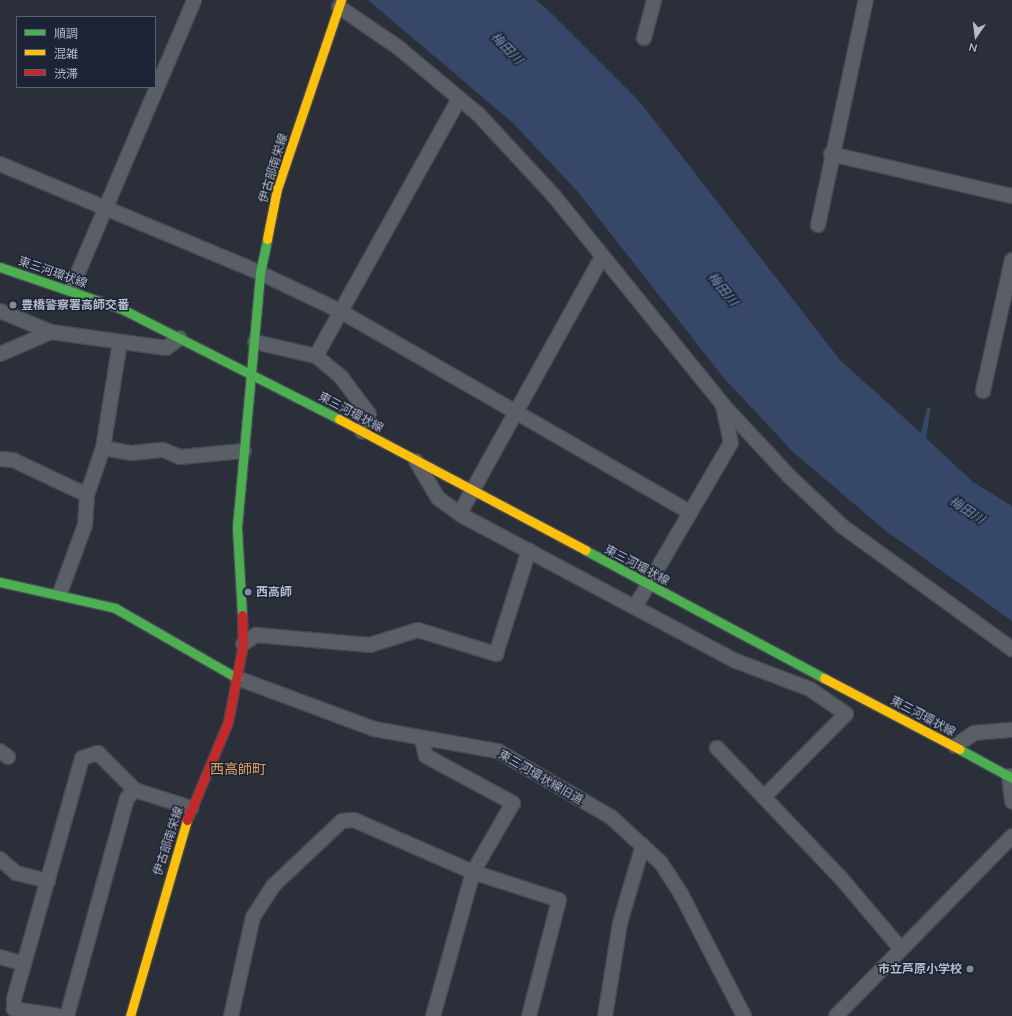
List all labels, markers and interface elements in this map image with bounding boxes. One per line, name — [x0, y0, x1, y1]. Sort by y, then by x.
legend — [16, 16, 156, 88]
north arrow — [956, 16, 996, 56]
text: 順調 — [54, 26, 78, 41]
water label: 梅田川 — [488, 29, 526, 67]
text: N — [967, 40, 979, 55]
text: 混雑 — [54, 46, 78, 61]
text: 渋滞 — [54, 66, 78, 81]
street label: 伊古部南栄線 — [256, 131, 290, 205]
street label: 東三河環状線 — [17, 253, 89, 291]
water label: 梅田川 — [705, 269, 741, 309]
place label: 豊橋警察署高師交番 — [21, 298, 129, 312]
marker: 豊橋警察署高師交番 — [8, 300, 18, 310]
street label: 東三河環状線 — [316, 389, 386, 435]
water label: 梅田川 — [946, 493, 988, 527]
street label: 東三河環状線 — [602, 542, 672, 588]
place label: 西高師 — [256, 585, 292, 599]
marker: 西高師 — [243, 587, 253, 597]
street label: 東三河環状線 — [888, 693, 958, 739]
street label: 東三河環状線旧道 — [496, 747, 586, 807]
district label: 西高師町 — [210, 761, 266, 777]
street label: 伊古部南栄線 — [150, 805, 186, 877]
place label: 市立芦原小学校 — [878, 962, 962, 976]
marker: 市立芦原小学校 — [965, 964, 975, 974]

